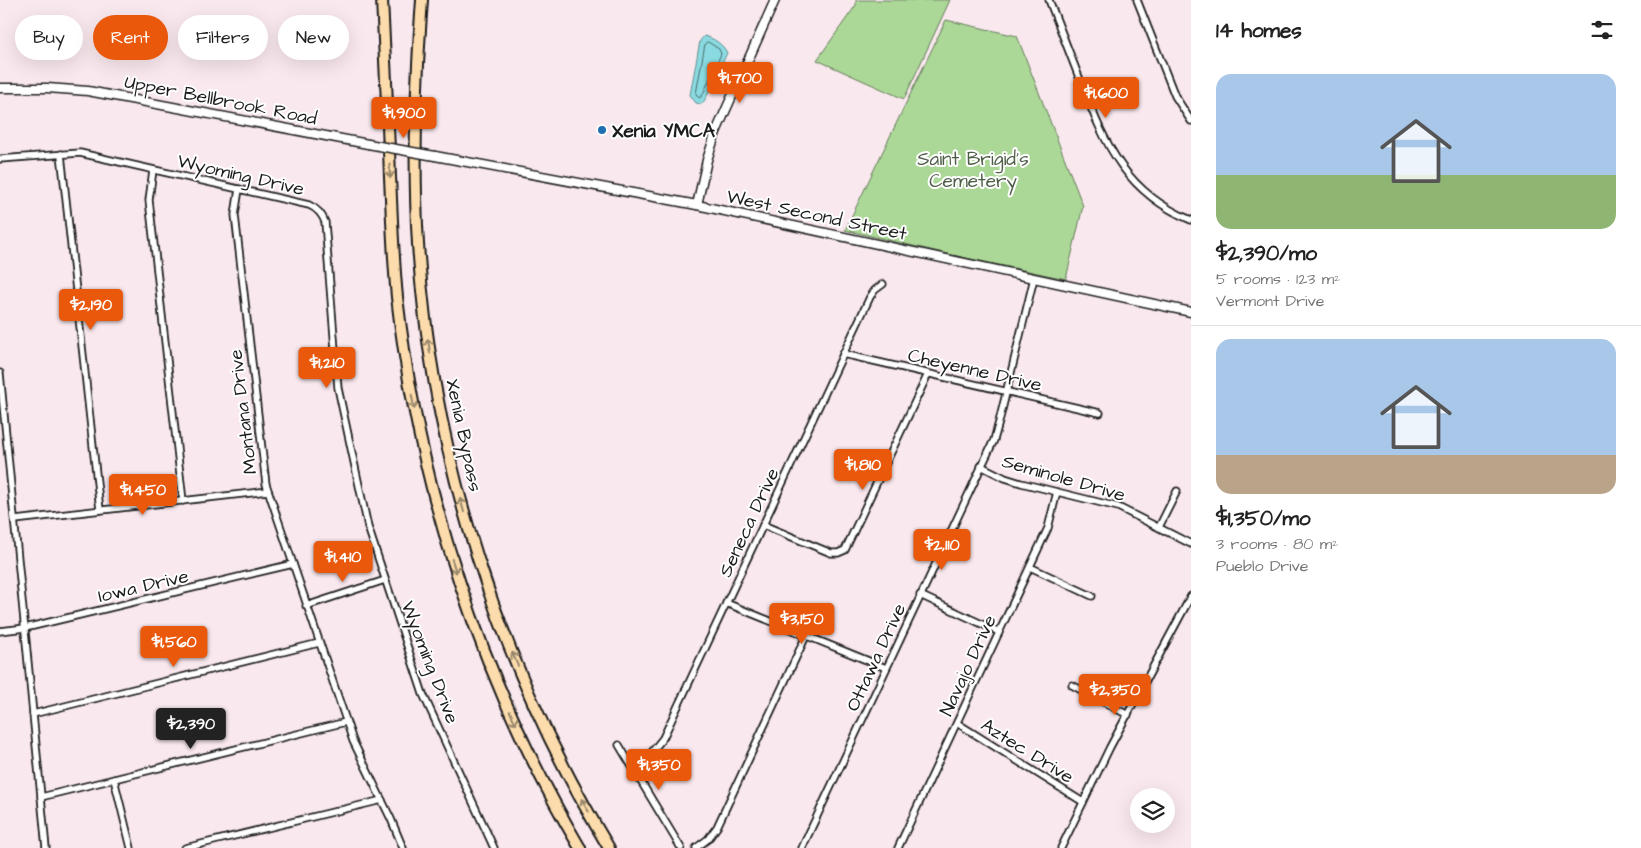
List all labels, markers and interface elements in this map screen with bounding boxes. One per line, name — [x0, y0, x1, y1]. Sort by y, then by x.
chip: Buy — [15, 15, 83, 60]
chip: Rent — [93, 15, 168, 60]
chip: Filters — [178, 15, 268, 60]
chip: New — [278, 15, 349, 60]
text: 14 homes — [1216, 16, 1302, 45]
icon: filters — [1588, 16, 1616, 44]
pin: $1,700 — [699, 62, 781, 104]
text: $1,700 — [718, 67, 762, 89]
street label: Upper Bellbrook Road — [122, 69, 319, 132]
pin: $1,600 — [1065, 76, 1147, 119]
text: $1,600 — [1084, 82, 1128, 104]
pin: $1,900 — [363, 96, 445, 139]
text: $1,900 — [382, 102, 426, 124]
icon: home — [1371, 106, 1461, 196]
place label: Xenia YMCA — [612, 118, 716, 145]
marker: Xenia YMCA — [596, 124, 608, 136]
park label: Saint Brigid’s Cemetery — [917, 146, 1029, 196]
street label: Wyoming Drive — [174, 148, 307, 204]
one-way arrow — [385, 162, 395, 179]
street label: West Second Street — [724, 183, 910, 248]
text: $2,390/mo — [1216, 239, 1317, 268]
text: 5 rooms · 123 m² — [1216, 268, 1340, 290]
pin: $2,190 — [50, 288, 132, 331]
text: Vermont Drive — [1216, 290, 1324, 312]
text: $2,190 — [70, 294, 112, 316]
one-way arrow — [424, 339, 434, 355]
street label: Cheyenne Drive — [905, 342, 1044, 400]
pin: $1,210 — [286, 346, 368, 389]
street label: Montana Drive — [222, 348, 265, 476]
text: $1,210 — [309, 352, 345, 374]
icon: home — [1371, 372, 1461, 462]
street label: Xenia Bypass — [437, 376, 489, 494]
one-way arrow — [409, 394, 419, 410]
pin: $1,810 — [822, 448, 904, 491]
street label: Seminole Drive — [999, 448, 1128, 509]
text: $1,810 — [845, 454, 881, 476]
street label: Seneca Drive — [712, 464, 786, 582]
pin: $1,450 — [102, 474, 184, 516]
text: $1,450 — [120, 479, 166, 501]
one-way arrow — [457, 498, 466, 514]
text: $1,350/mo — [1216, 504, 1311, 533]
pin: $2,110 — [901, 528, 983, 571]
text: 3 rooms · 80 m² — [1216, 533, 1338, 555]
text: $2,110 — [924, 534, 960, 556]
pin: $1,410 — [302, 540, 384, 583]
text: $1,410 — [325, 546, 361, 568]
text: Pueblo Drive — [1216, 555, 1308, 577]
one-way arrow — [450, 558, 460, 574]
street label: Iowa Drive — [95, 563, 191, 610]
street label: Wyoming Drive — [393, 597, 465, 728]
street label: Ottawa Drive — [840, 599, 913, 716]
pin: $3,150 — [761, 602, 843, 645]
text: $3,150 — [780, 608, 824, 630]
street label: Navajo Drive — [933, 611, 1004, 721]
pin: $1,560 — [133, 626, 215, 668]
text: $1,560 — [151, 631, 197, 653]
one-way arrow — [509, 652, 519, 667]
pin: $2,350 — [1074, 674, 1156, 716]
text: $2,350 — [1090, 679, 1140, 701]
pin: $2,390 — [150, 708, 232, 750]
one-way arrow — [508, 710, 518, 725]
street label: Aztec Drive — [976, 712, 1079, 791]
text: $2,390 — [167, 713, 215, 735]
pin: $1,350 — [618, 748, 700, 791]
text: $1,350 — [637, 754, 681, 776]
map controls — [1130, 788, 1175, 833]
button: layers — [1130, 788, 1175, 833]
one-way arrow — [580, 798, 590, 813]

